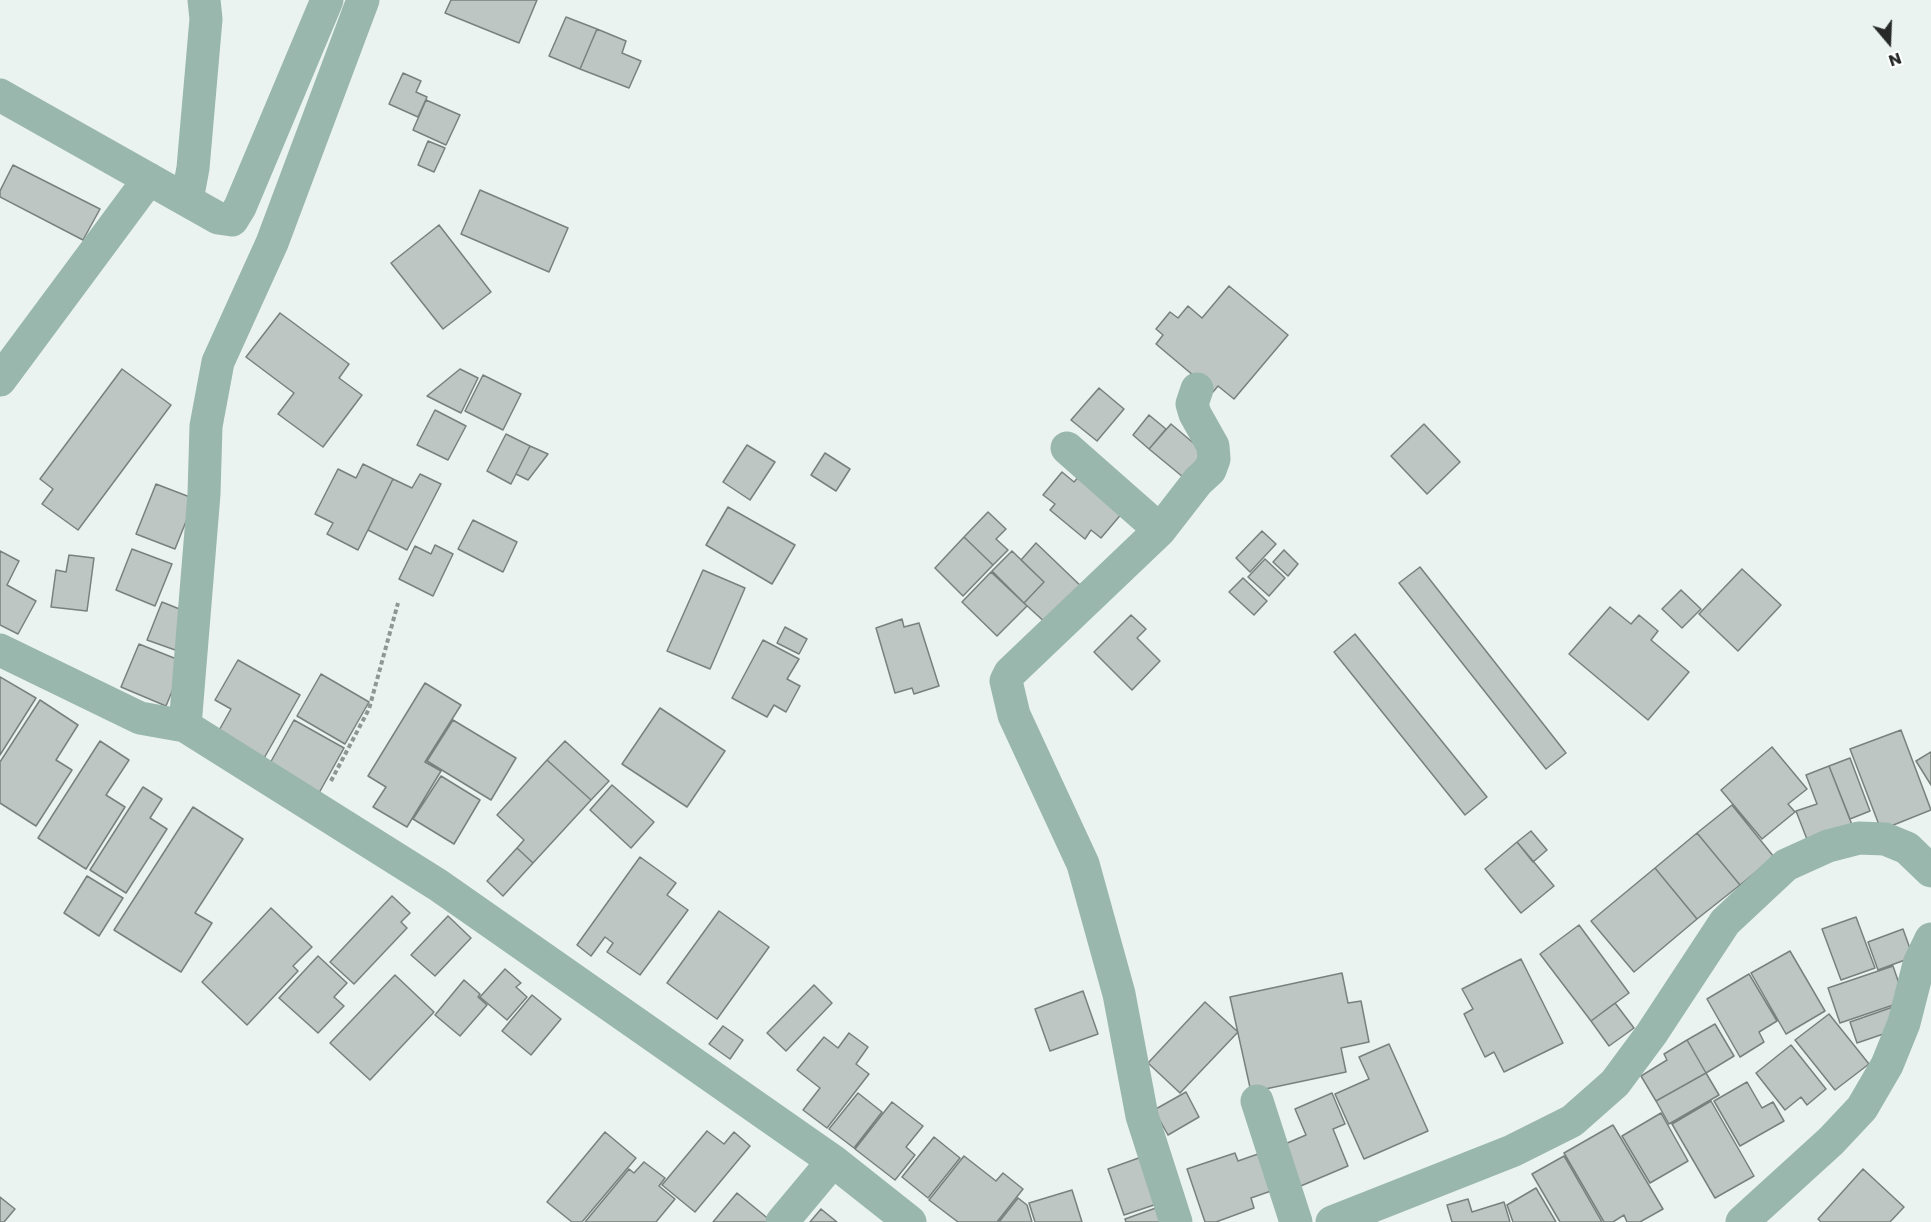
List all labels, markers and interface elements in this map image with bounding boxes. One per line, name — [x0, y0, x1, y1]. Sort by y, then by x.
north arrow — [1859, 12, 1919, 72]
text: N — [1886, 47, 1904, 72]

